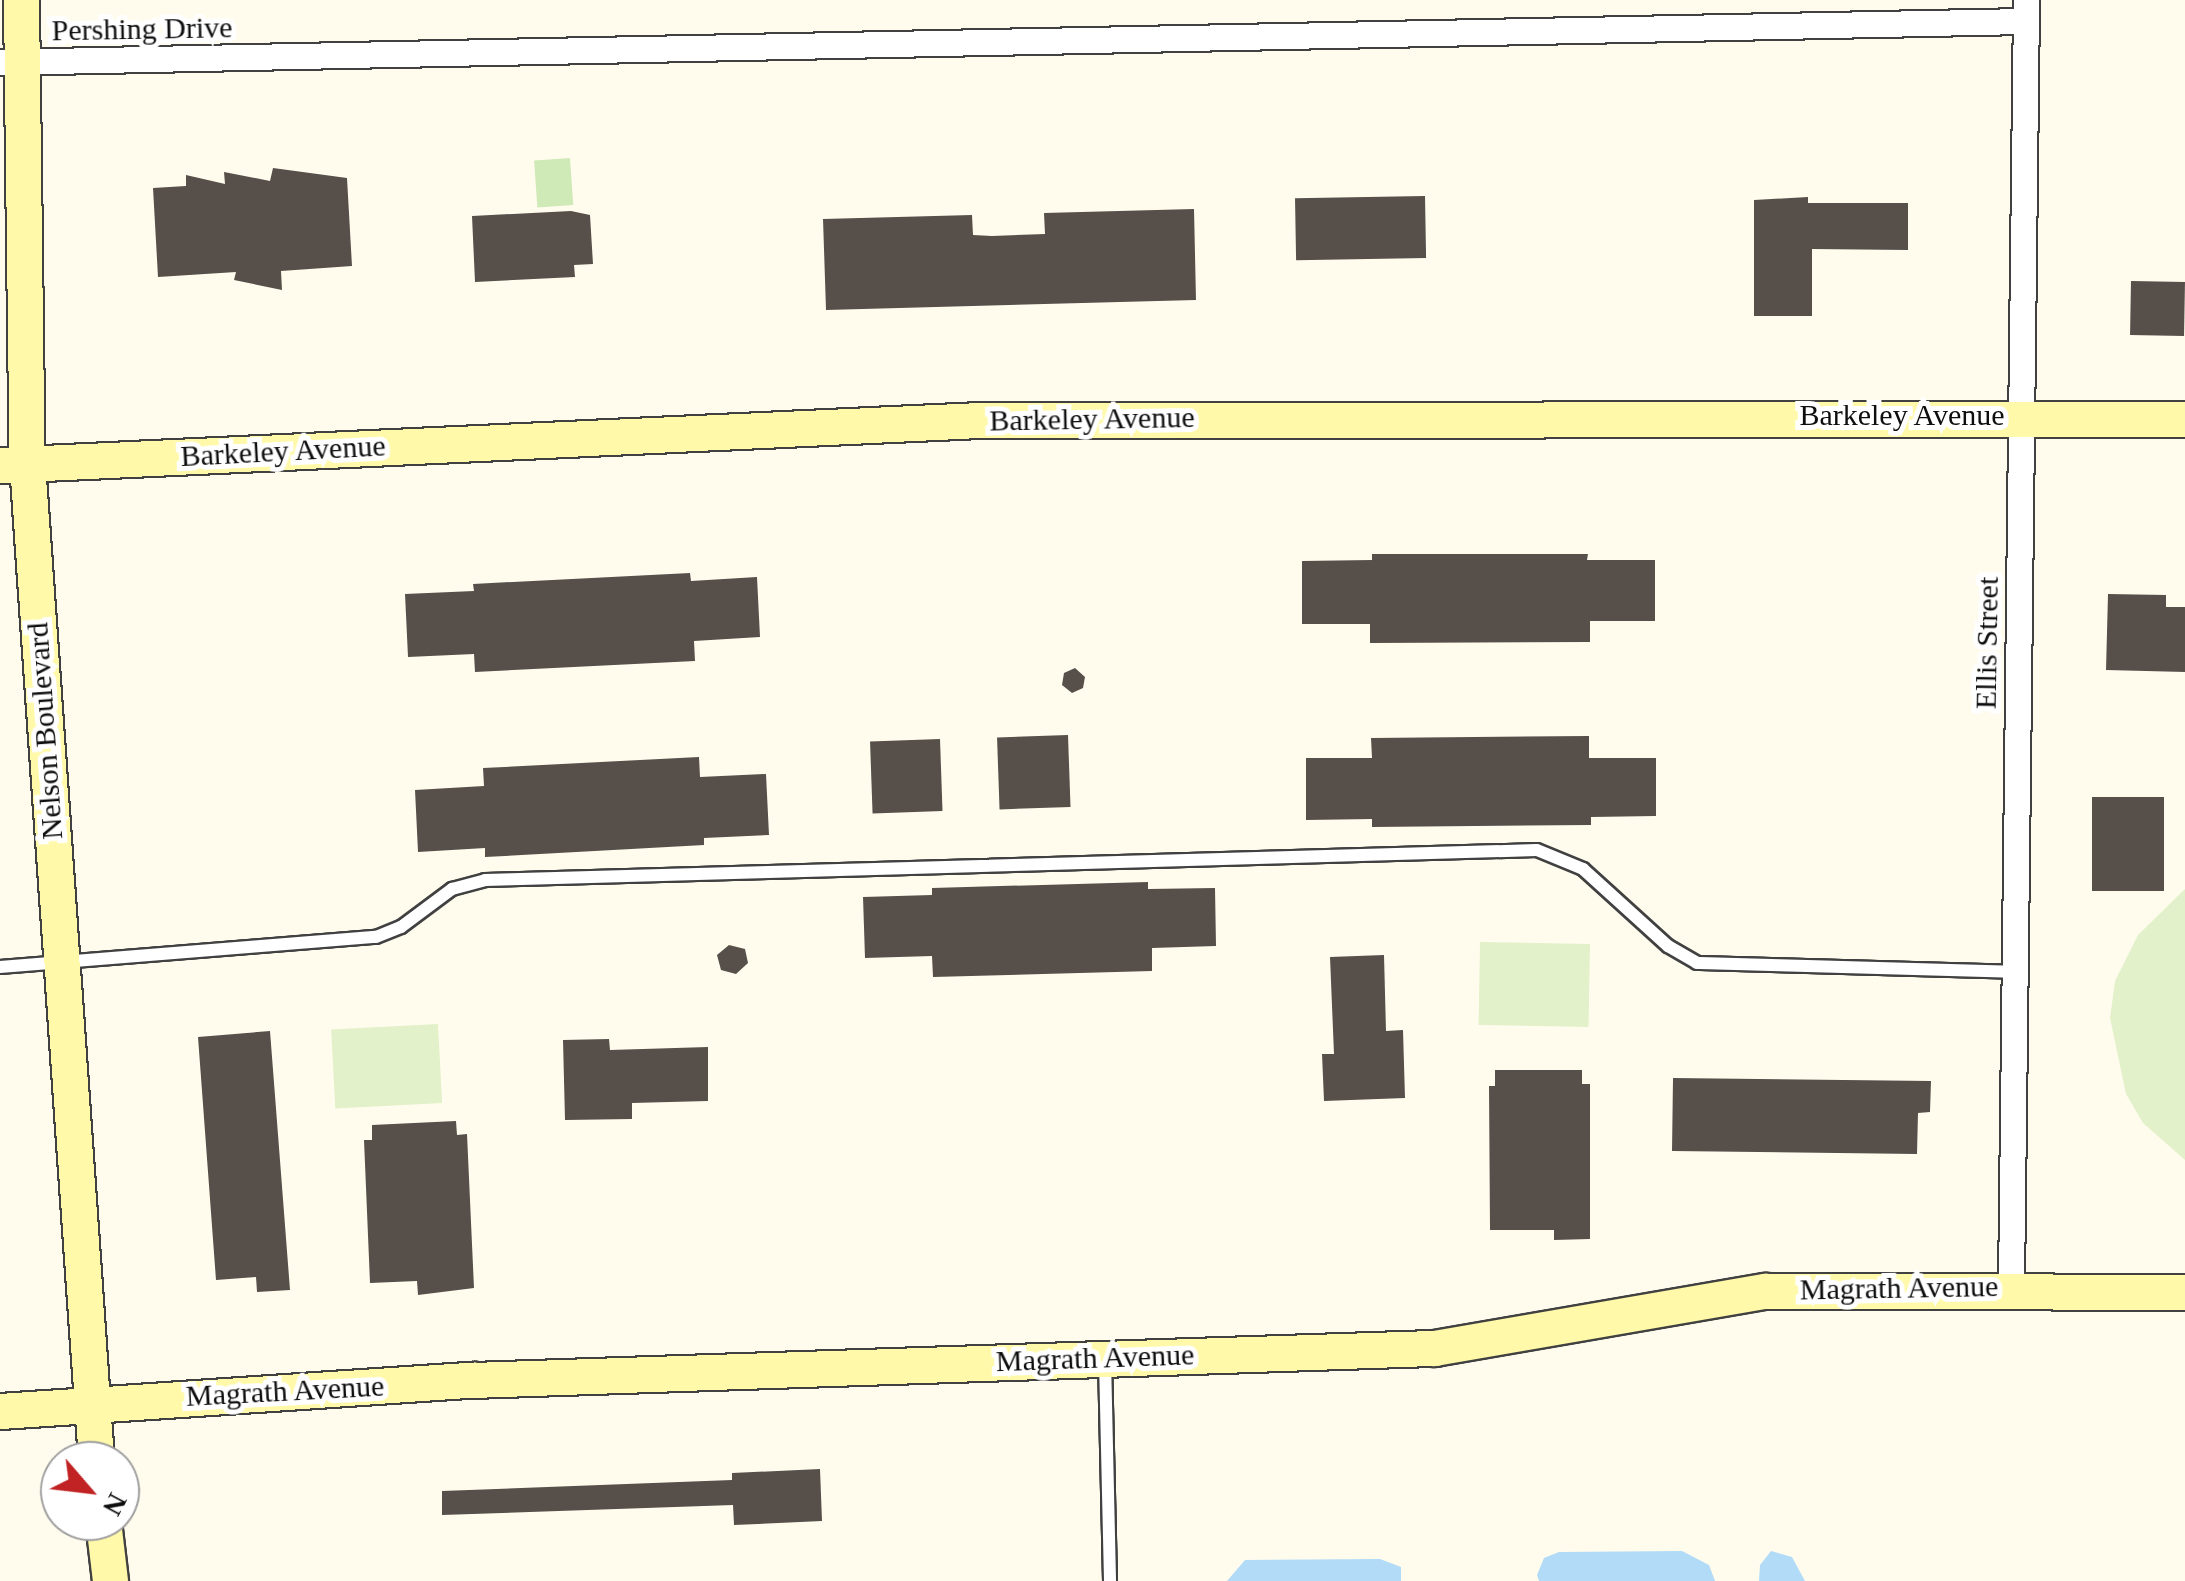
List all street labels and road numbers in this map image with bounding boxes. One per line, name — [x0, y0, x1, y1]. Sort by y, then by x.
street label: Pershing Drive — [51, 9, 233, 49]
street label: Barkeley Avenue — [1799, 397, 2005, 433]
street label: Barkeley Avenue — [988, 399, 1196, 439]
street label: Barkeley Avenue — [179, 428, 387, 474]
street label: Ellis Street — [1968, 576, 2006, 710]
street label: Nelson Boulevard — [19, 621, 71, 841]
street label: Magrath Avenue — [1799, 1268, 1999, 1308]
street label: Magrath Avenue — [994, 1337, 1196, 1379]
street label: Magrath Avenue — [184, 1368, 386, 1414]

